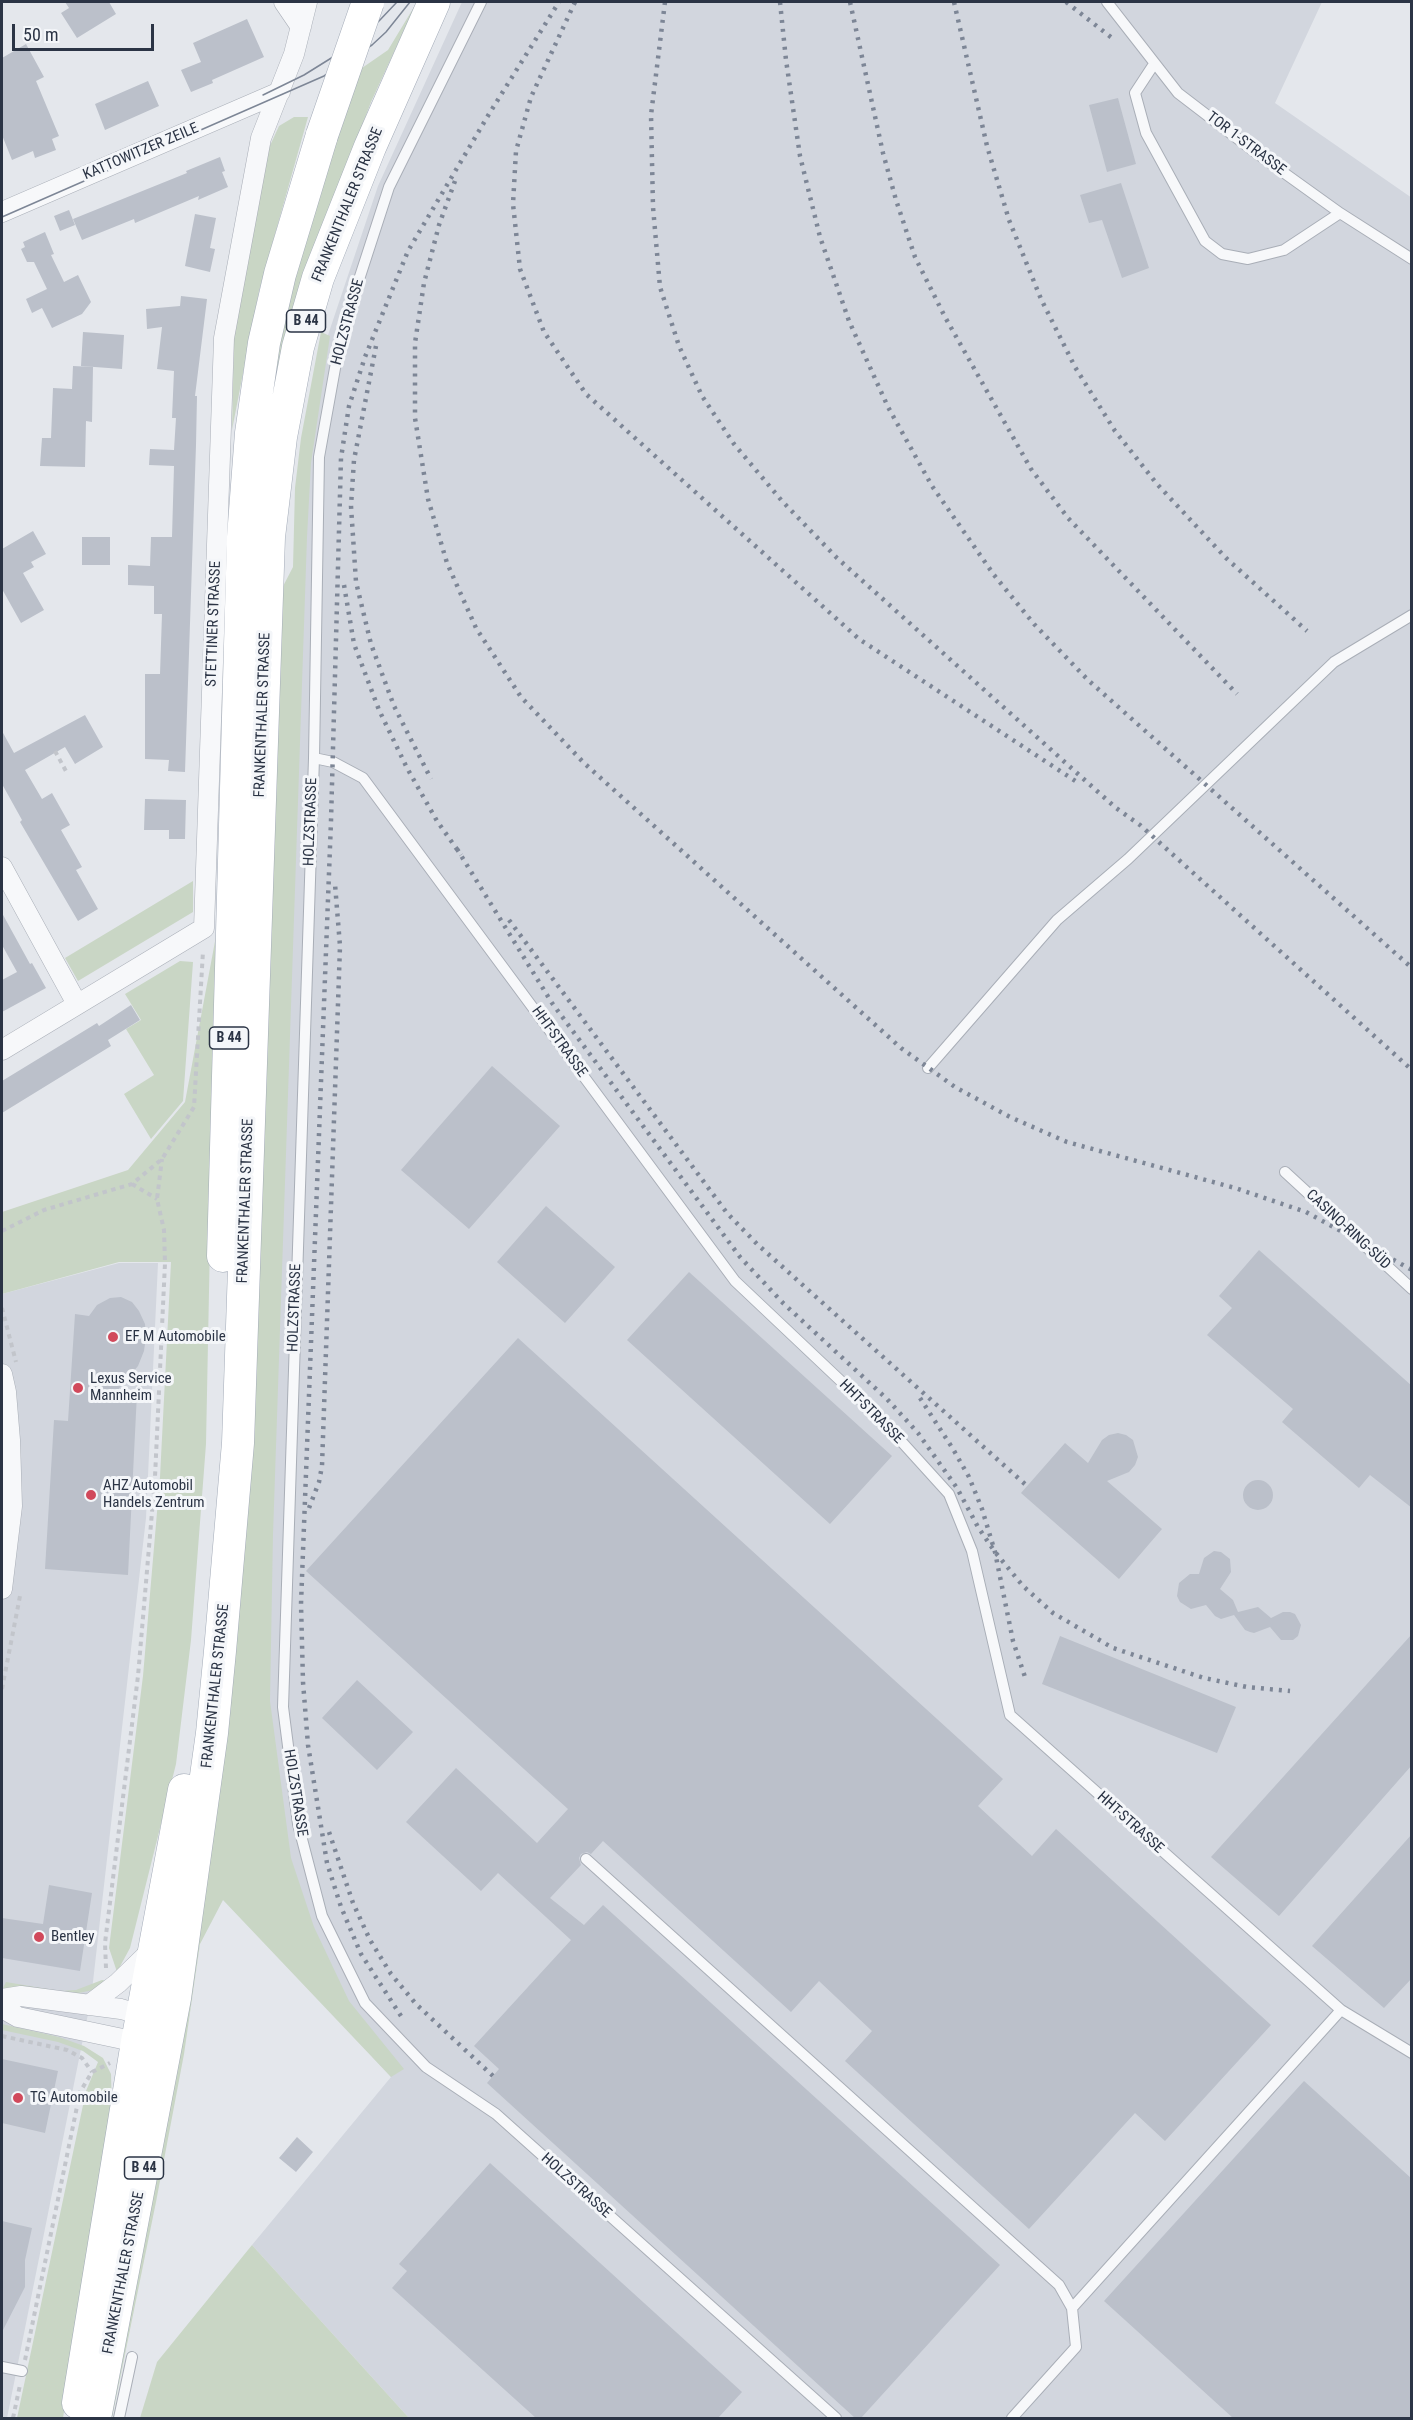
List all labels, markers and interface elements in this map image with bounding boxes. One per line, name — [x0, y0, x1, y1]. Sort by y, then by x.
scale bar — [15, 12, 158, 50]
text: 50 m — [23, 24, 58, 45]
street label: TOR 1-STRASSE — [1203, 108, 1289, 180]
street label: KATTOWITZER ZEILE — [81, 120, 201, 184]
street label: FRANKENTHALER STRASSE — [309, 125, 387, 285]
street label: HOLZSTRASSE — [328, 277, 368, 367]
road number: B 44 — [286, 310, 326, 332]
street label: STETTINER STRASSE — [203, 561, 225, 687]
street label: FRANKENTHALER STRASSE — [251, 632, 275, 798]
street label: HOLZSTRASSE — [300, 777, 322, 867]
street label: HHT-STRASSE — [527, 1003, 591, 1081]
road number: B 44 — [210, 1027, 248, 1049]
street label: FRANKENTHALER STRASSE — [234, 1118, 258, 1284]
street label: CASINO-RING-SÜD — [1302, 1186, 1394, 1274]
street label: HOLZSTRASSE — [284, 1263, 306, 1353]
place label: EF M Automobile — [125, 1328, 226, 1346]
marker: EF M Automobile — [106, 1330, 120, 1344]
place label: Lexus Service Mannheim — [90, 1370, 172, 1405]
street label: HHT-STRASSE — [835, 1376, 907, 1448]
marker: Lexus Service Mannheim — [71, 1381, 85, 1395]
place label: AHZ Automobil Handels Zentrum — [103, 1477, 204, 1512]
marker: AHZ Automobil Handels Zentrum — [84, 1488, 98, 1502]
street label: FRANKENTHALER STRASSE — [198, 1603, 234, 1769]
street label: HOLZSTRASSE — [279, 1748, 311, 1838]
street label: HHT-STRASSE — [1093, 1788, 1167, 1858]
place label: Bentley — [51, 1928, 95, 1946]
marker: Bentley — [32, 1930, 46, 1944]
place label: TG Automobile — [30, 2089, 118, 2107]
marker: TG Automobile — [11, 2091, 25, 2105]
street label: HOLZSTRASSE — [537, 2150, 615, 2222]
road number: B 44 — [124, 2157, 164, 2179]
street label: FRANKENTHALER STRASSE — [99, 2190, 149, 2356]

